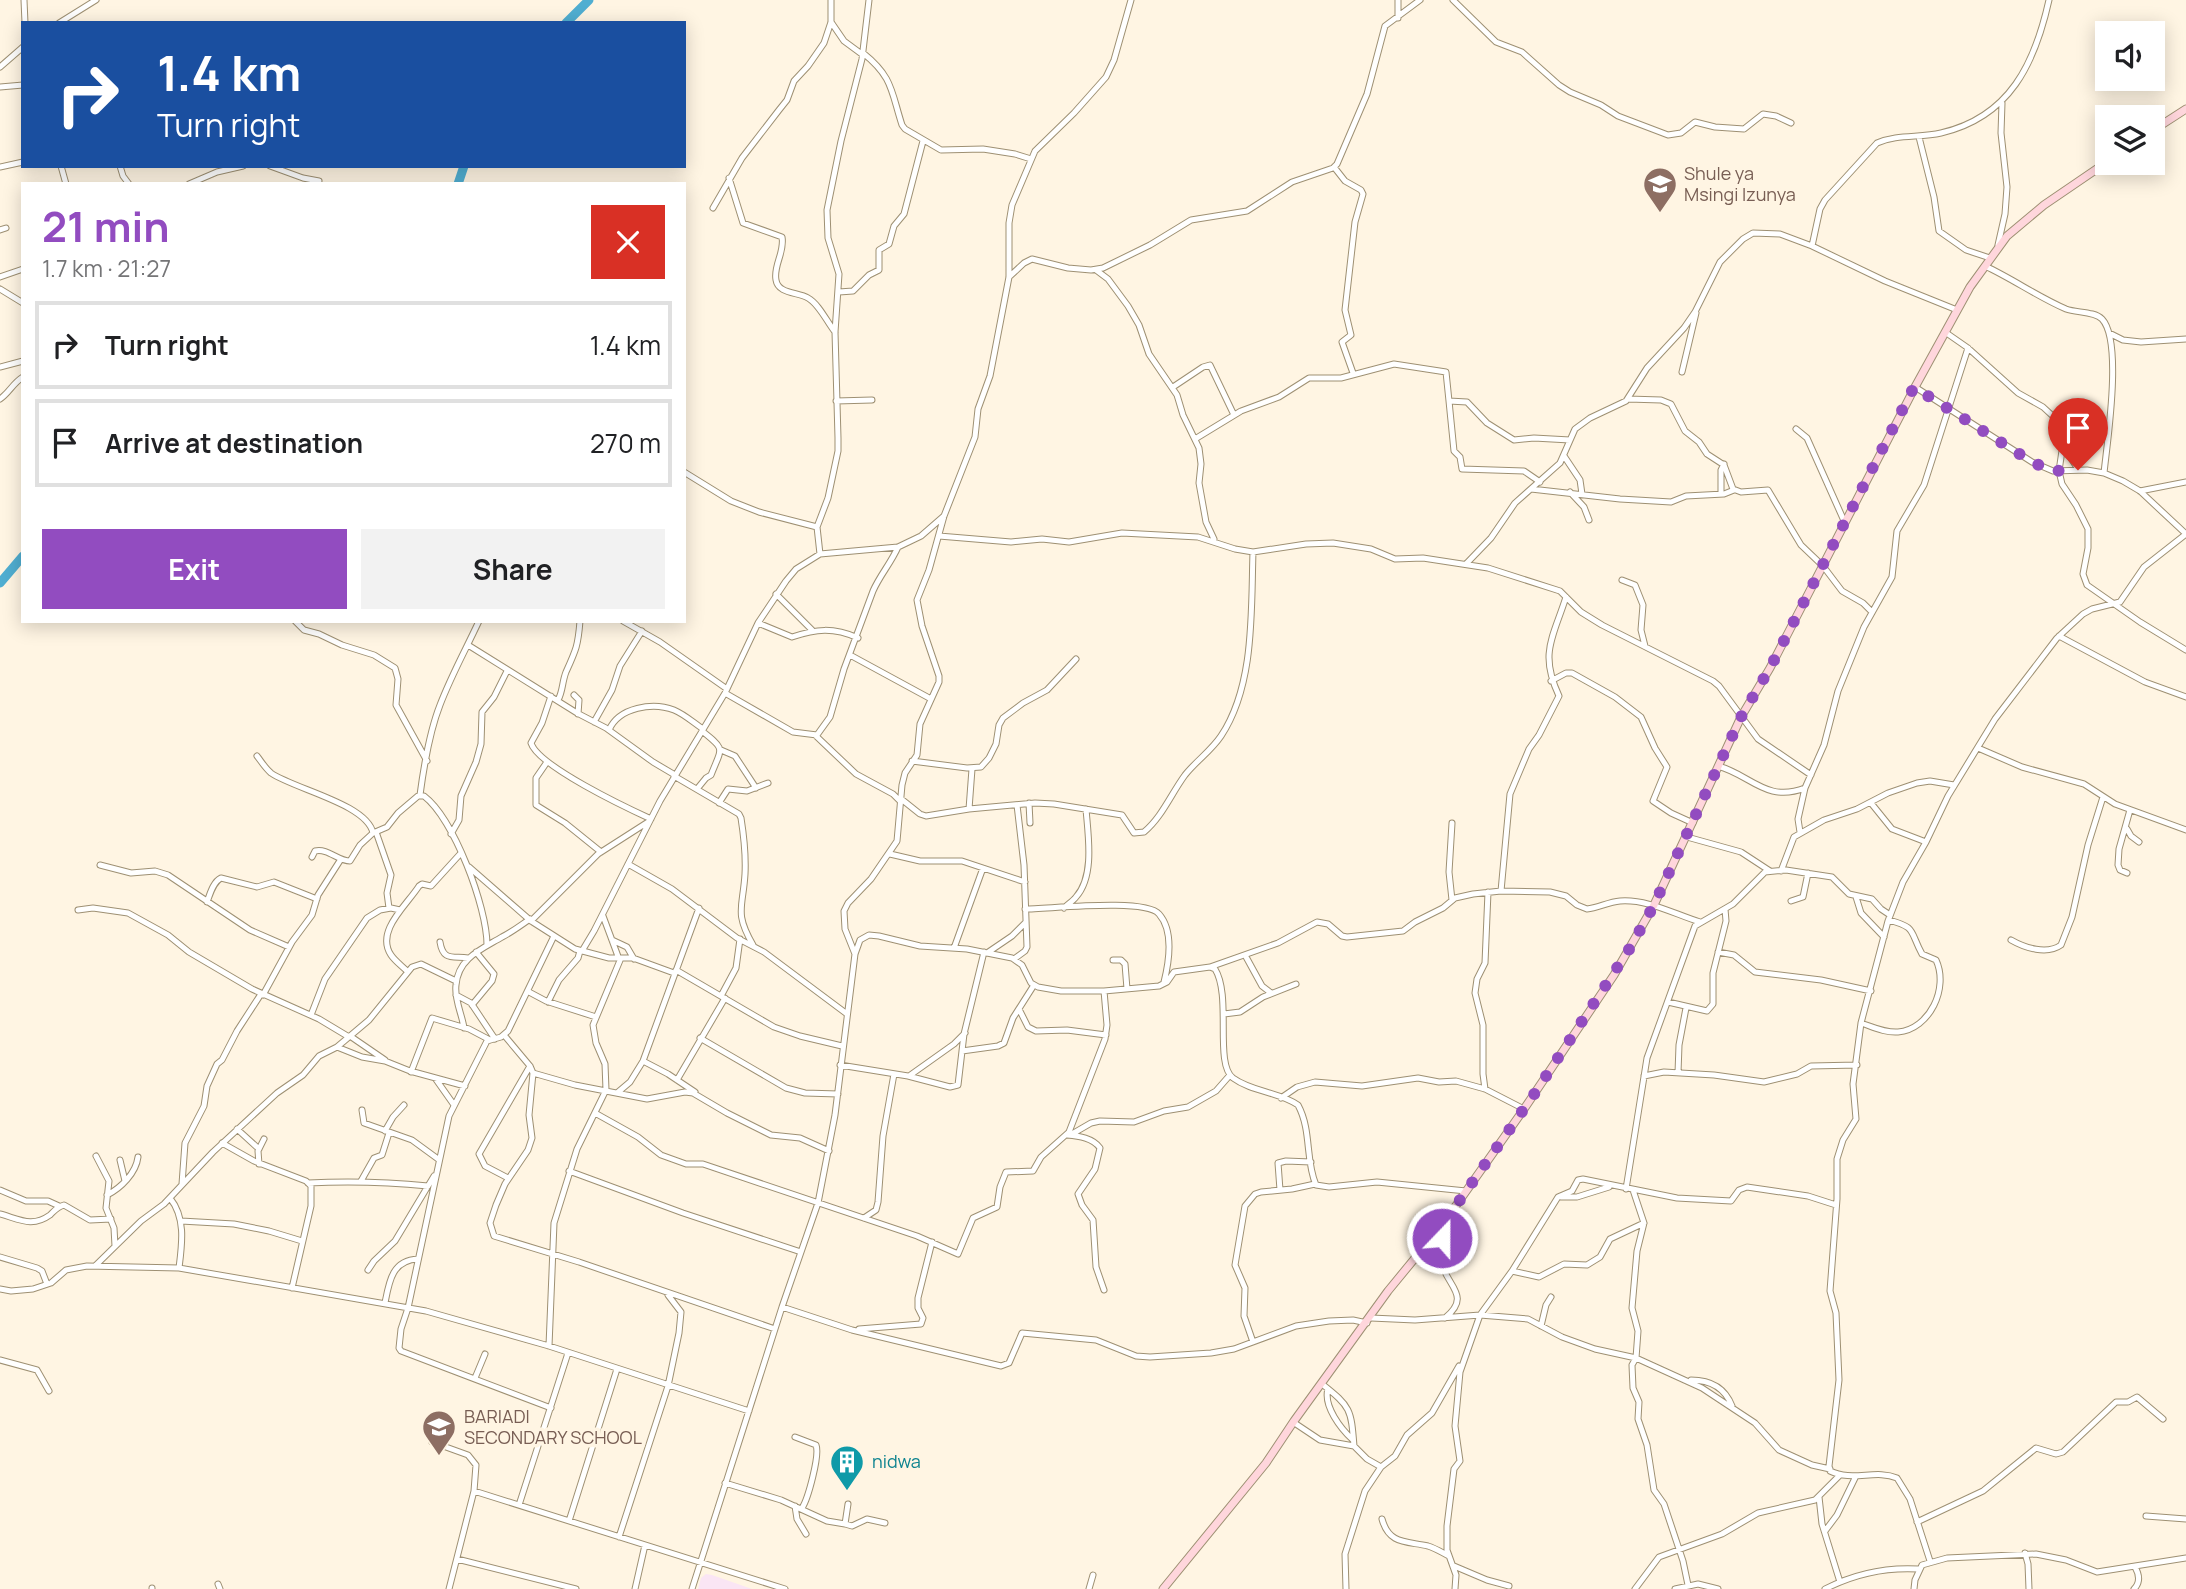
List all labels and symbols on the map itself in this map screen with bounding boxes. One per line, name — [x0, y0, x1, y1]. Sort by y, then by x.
place label: Shule ya Msingi Izunya — [1684, 161, 1796, 206]
school or university icon: Shule ya Msingi Izunya — [1641, 165, 1679, 214]
pin — [2048, 398, 2108, 470]
position arrow — [1405, 1201, 1479, 1275]
place label: BARIADI SECONDARY SCHOOL — [464, 1404, 642, 1449]
school or university icon: BARIADI SECONDARY SCHOOL — [420, 1408, 458, 1457]
building icon: nidwa — [828, 1443, 866, 1492]
place label: nidwa — [872, 1449, 921, 1473]

